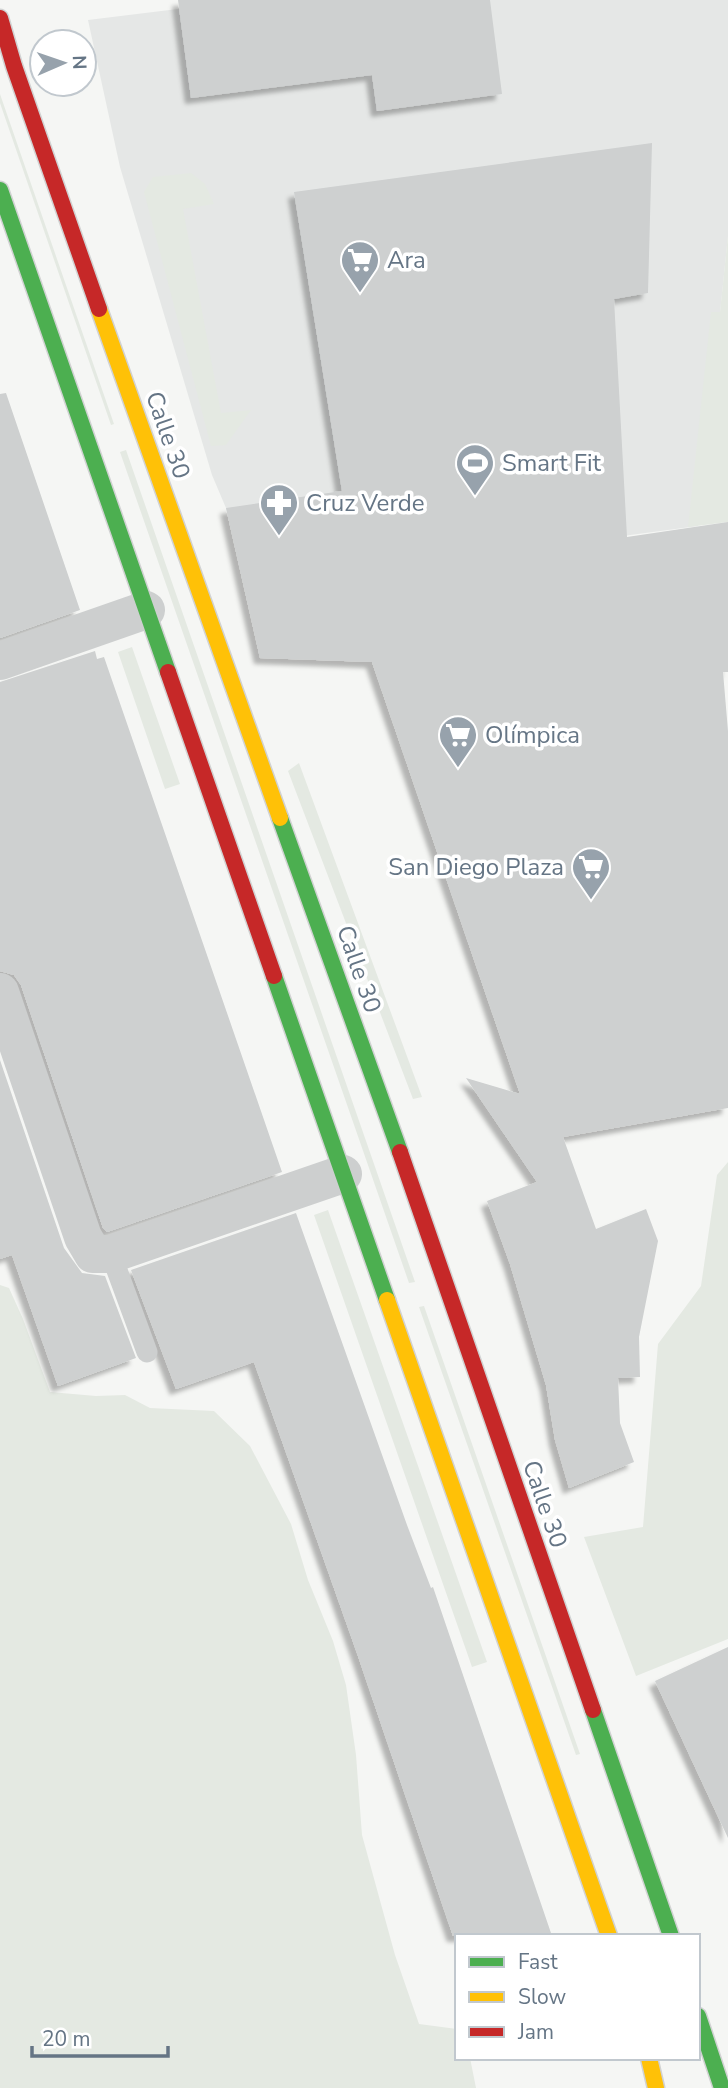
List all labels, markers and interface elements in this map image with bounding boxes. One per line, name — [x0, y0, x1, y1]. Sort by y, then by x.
north arrow — [28, 28, 98, 98]
text: N — [66, 55, 92, 70]
supermarket icon: Ara — [339, 239, 381, 294]
place label: Ara — [387, 244, 426, 276]
street label: Calle 30 — [138, 387, 198, 483]
sports icon: Smart Fit — [454, 442, 496, 497]
place label: Smart Fit — [502, 447, 602, 479]
pharmacy icon: Cruz Verde — [258, 482, 300, 537]
place label: Cruz Verde — [306, 487, 425, 519]
supermarket icon: Olímpica — [437, 714, 479, 769]
place label: Olímpica — [485, 719, 580, 751]
supermarket icon: San Diego Plaza — [570, 846, 612, 901]
place label: San Diego Plaza — [388, 851, 564, 883]
street label: Calle 30 — [329, 921, 389, 1017]
street label: Calle 30 — [515, 1456, 575, 1552]
legend — [455, 1934, 700, 2060]
text: Fast — [518, 1948, 558, 1976]
text: Slow — [518, 1983, 567, 2011]
scale bar — [32, 2014, 168, 2058]
text: Jam — [517, 2018, 554, 2046]
text: 20 m — [42, 2025, 91, 2053]

